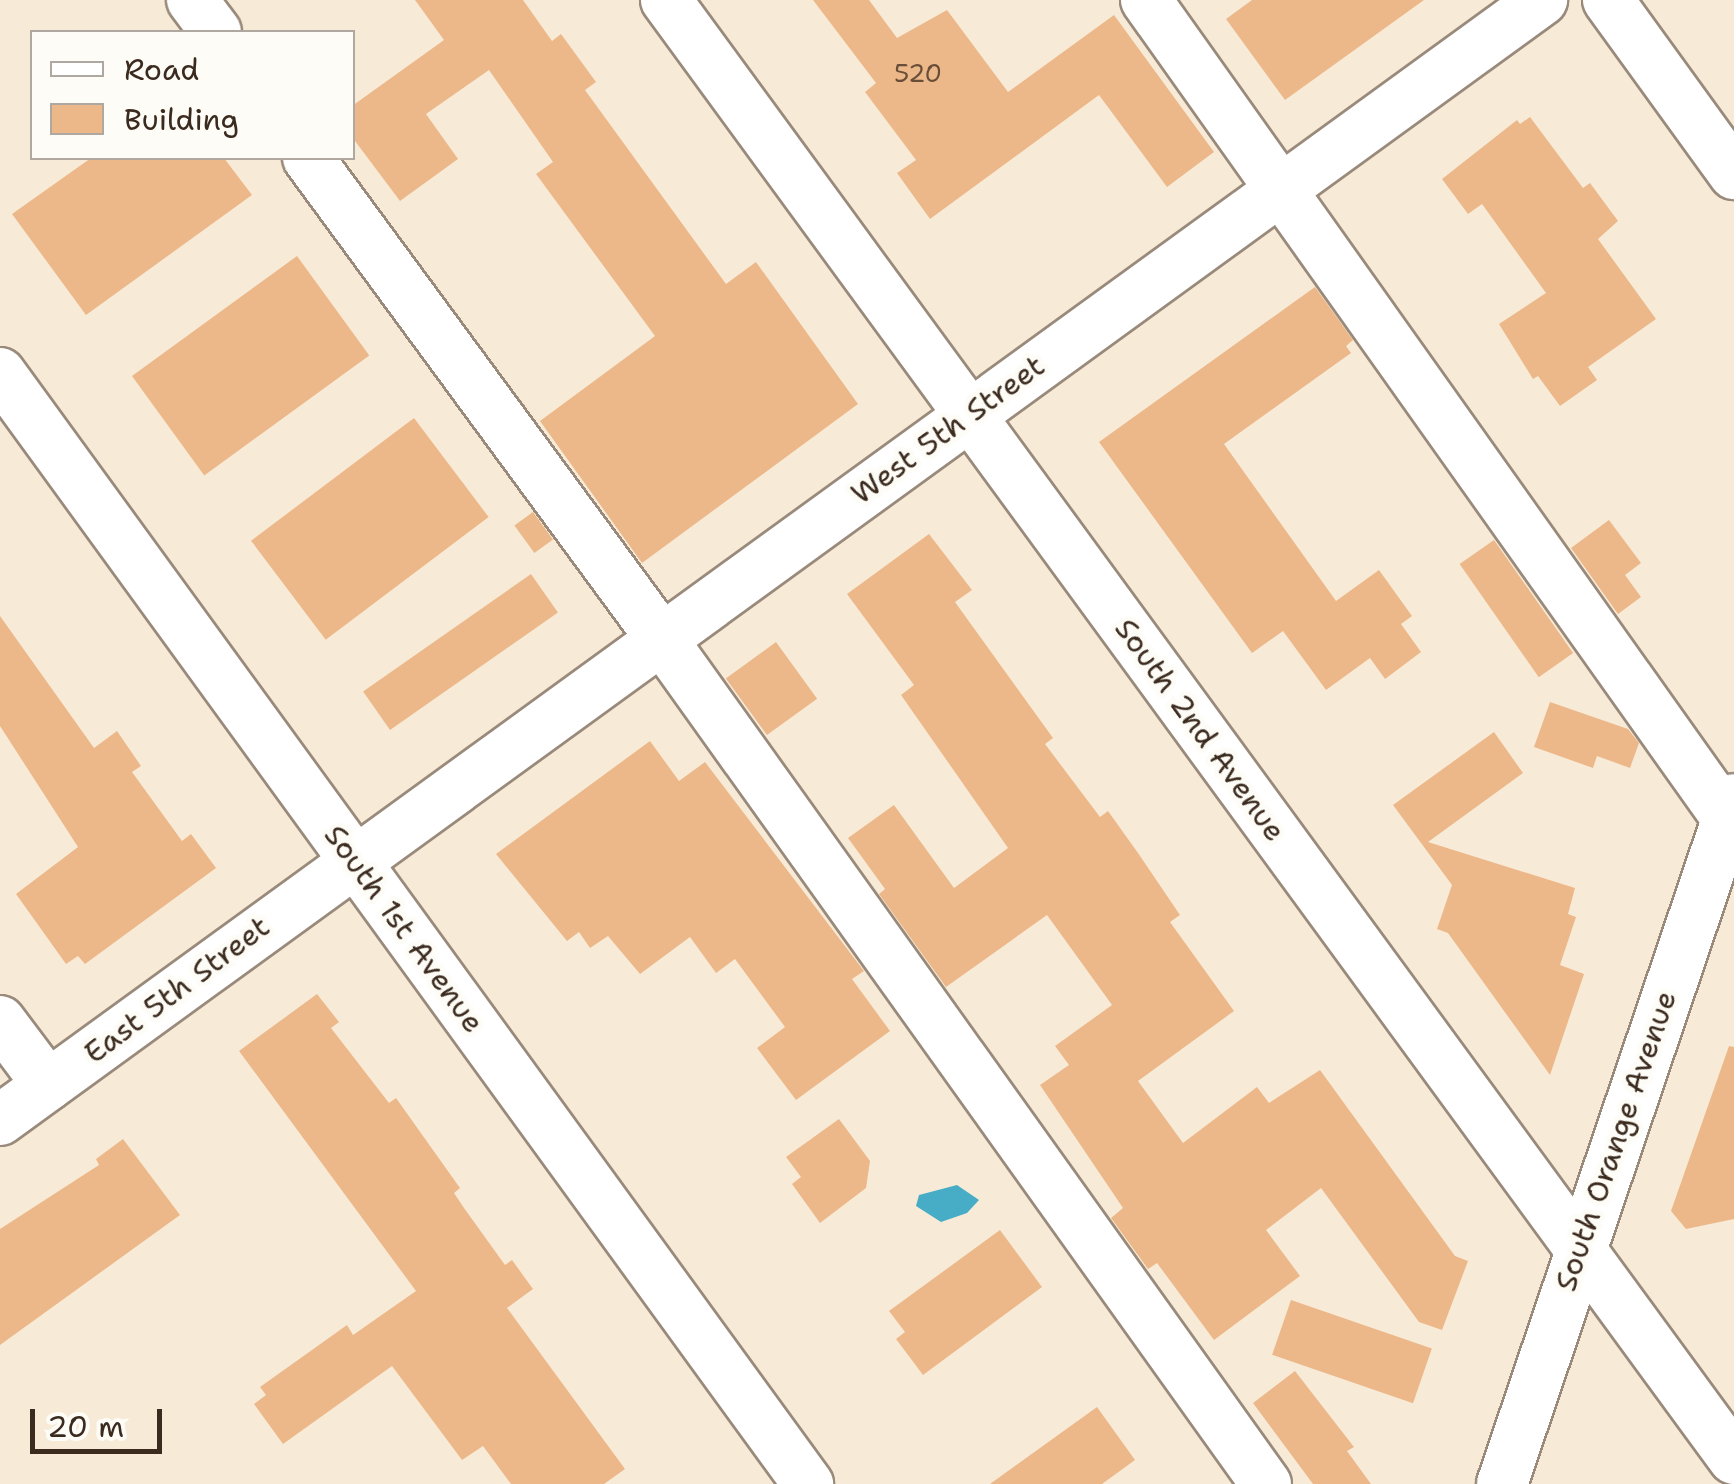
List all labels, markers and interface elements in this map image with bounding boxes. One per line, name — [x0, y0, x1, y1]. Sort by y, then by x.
legend — [30, 30, 355, 160]
text: Road — [124, 49, 199, 90]
house number: 520 — [894, 58, 942, 88]
text: Building — [124, 99, 239, 140]
street label: West 5th Street — [844, 348, 1052, 512]
street label: South 2nd Avenue — [1107, 612, 1293, 848]
street label: South 1st Avenue — [317, 818, 491, 1040]
street label: East 5th Street — [77, 909, 277, 1071]
street label: South Orange Avenue — [1548, 986, 1684, 1296]
scale bar — [35, 1389, 168, 1451]
text: 20 m — [47, 1406, 124, 1447]

